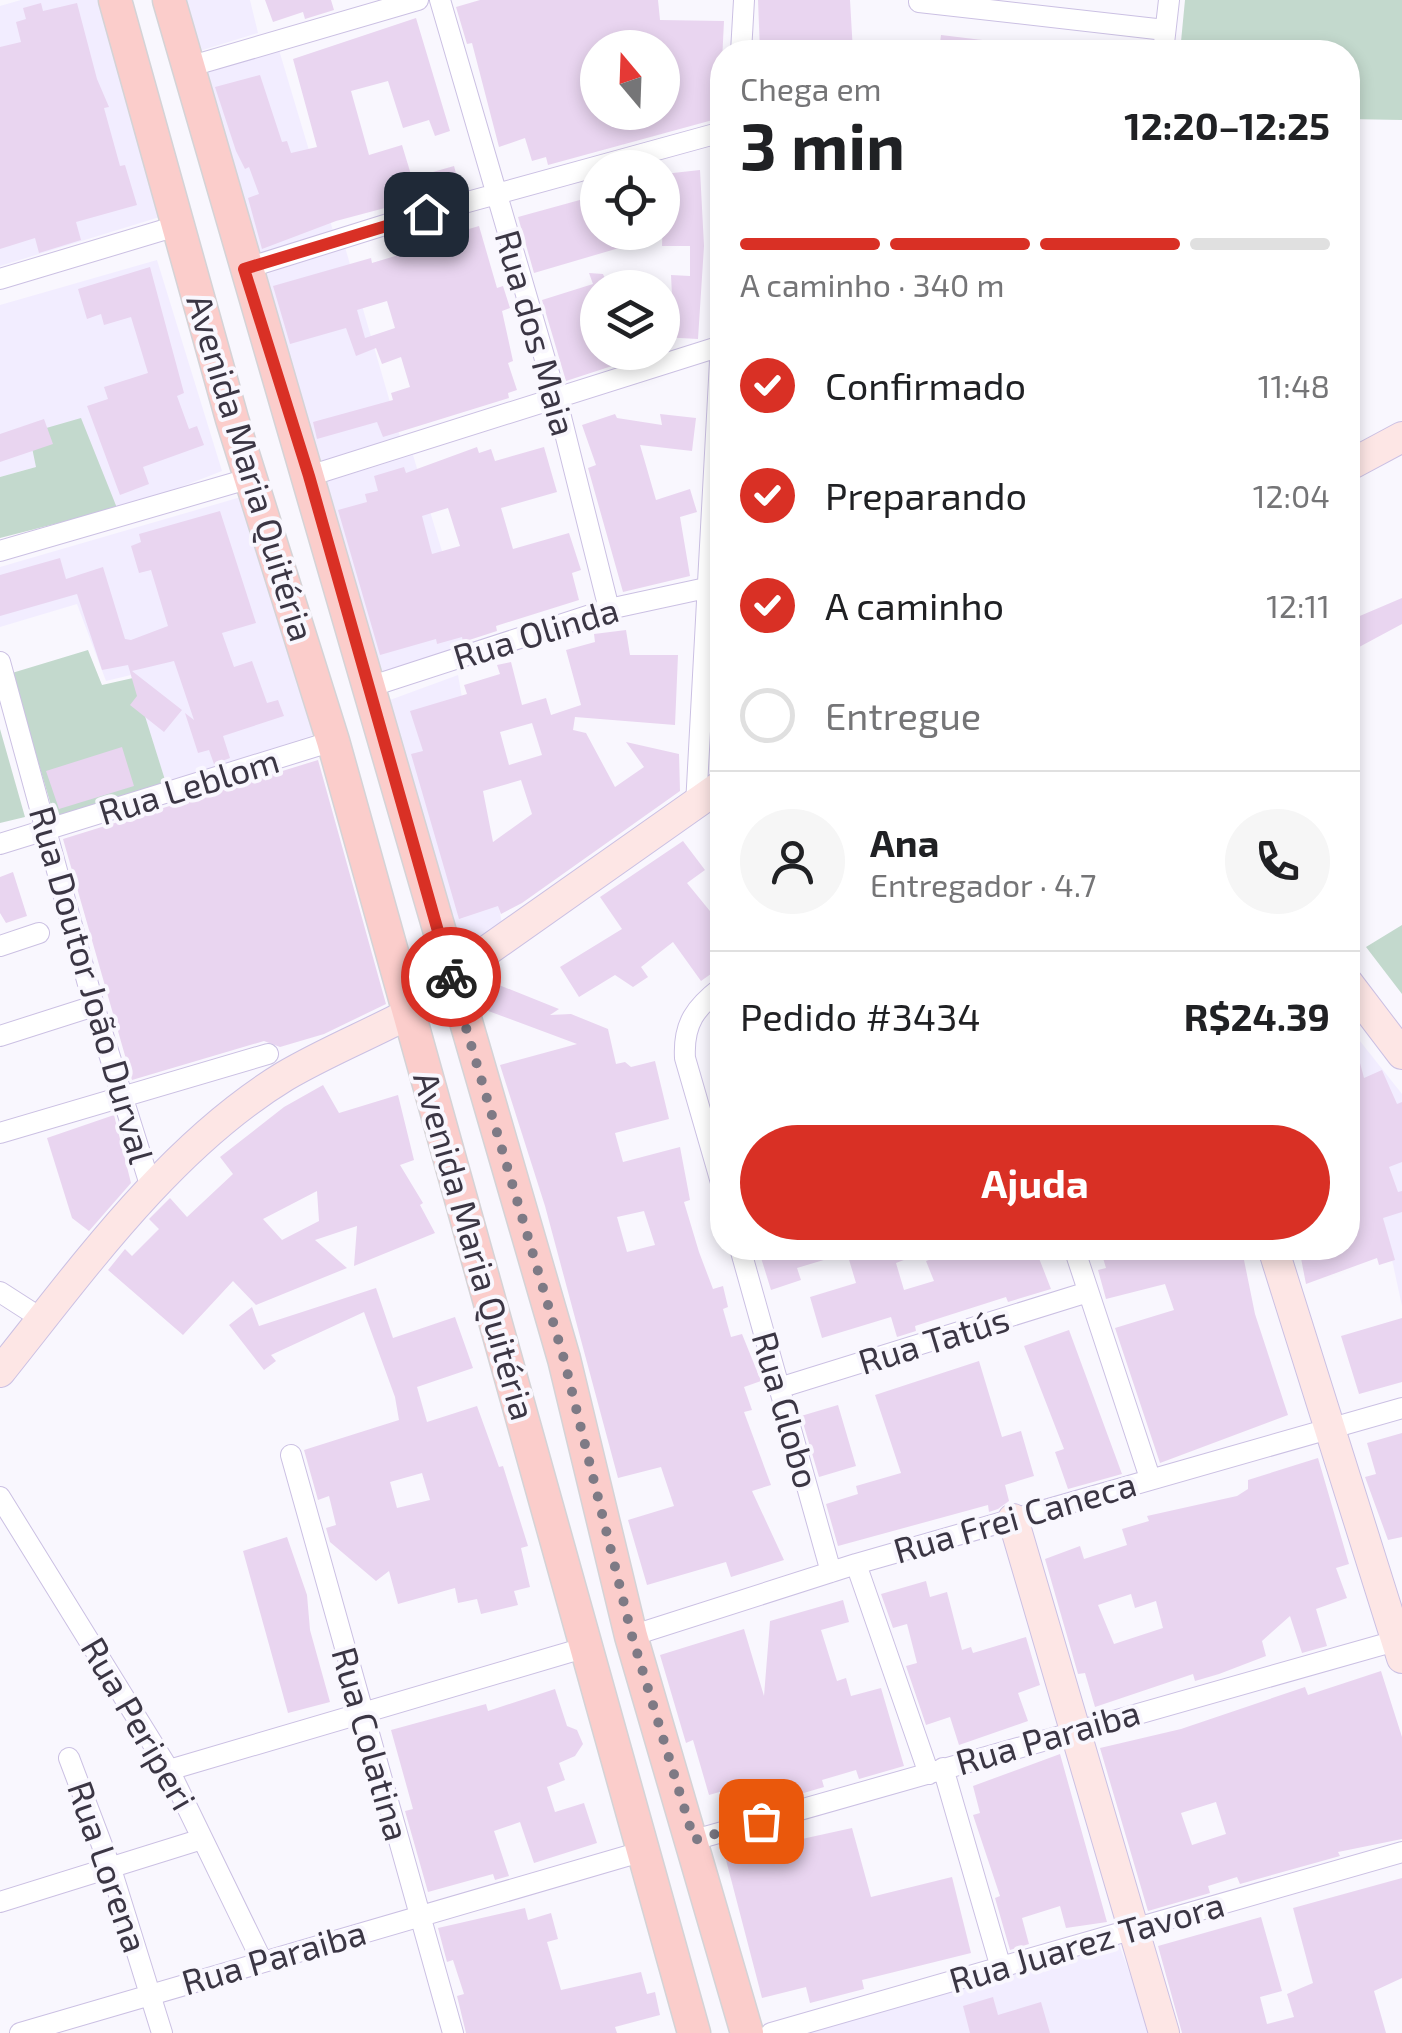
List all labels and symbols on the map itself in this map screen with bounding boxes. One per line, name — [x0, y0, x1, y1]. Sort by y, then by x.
north arrow — [580, 30, 680, 130]
pin — [384, 172, 469, 257]
street label: Rua dos Maia — [488, 225, 586, 440]
street label: Avenida Maria Quitéria — [179, 289, 325, 646]
street label: Rua Olinda — [448, 587, 623, 677]
street label: Rua Leblom — [93, 738, 284, 832]
street label: Rua Doutor João Durval — [22, 801, 164, 1168]
courier — [401, 927, 501, 1027]
street label: Avenida Maria Quitéria — [406, 1067, 546, 1424]
street label: Rua Tatús — [853, 1296, 1014, 1382]
street label: Rua Globo — [745, 1326, 829, 1492]
street label: Rua Frei Caneca — [888, 1461, 1141, 1571]
street label: Rua Periperi — [73, 1629, 206, 1817]
street label: Rua Colatina — [324, 1642, 420, 1845]
street label: Rua Paraiba — [951, 1690, 1144, 1782]
street label: Rua Lorena — [60, 1775, 158, 1957]
pin — [719, 1779, 804, 1864]
street label: Rua Juarez Tavora — [944, 1882, 1229, 2000]
street label: Rua Paraiba — [177, 1910, 370, 2002]

